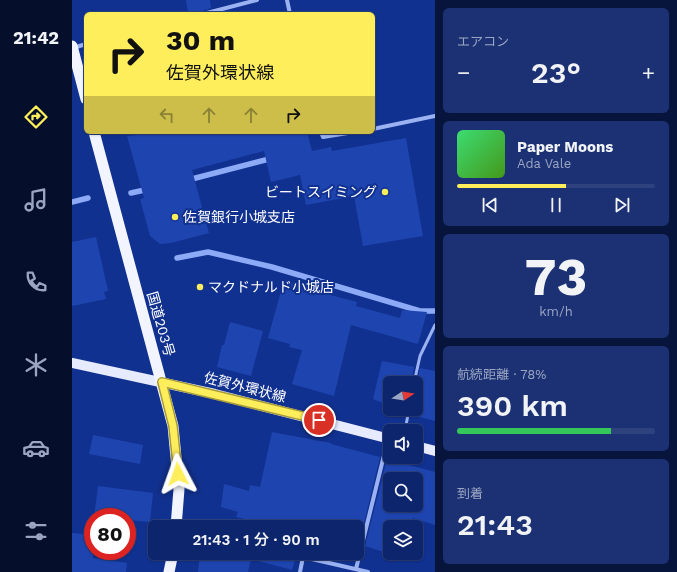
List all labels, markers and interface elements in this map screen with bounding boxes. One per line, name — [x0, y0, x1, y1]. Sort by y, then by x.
text: 30 m — [166, 24, 235, 57]
text: 21:42 — [13, 27, 59, 48]
icon: right — [100, 28, 152, 80]
text: エアコン — [457, 34, 509, 49]
text: 23° — [531, 55, 581, 90]
text: − — [457, 60, 470, 85]
text: + — [642, 60, 655, 85]
text: 佐賀外環状線 — [166, 62, 274, 83]
icon: directions — [22, 103, 50, 131]
icon: left — [156, 104, 178, 126]
icon: ahead — [198, 104, 220, 126]
icon: ahead — [240, 104, 262, 126]
icon: right — [282, 104, 304, 126]
text: Paper Moons — [517, 138, 613, 156]
text: Ada Vale — [517, 156, 571, 171]
place label: ビートスイミング — [265, 184, 377, 200]
icon: music — [22, 186, 50, 214]
marker: ビートスイミング — [380, 187, 390, 197]
icon: previous — [479, 194, 501, 216]
icon: pause — [545, 194, 567, 216]
icon: next — [611, 194, 633, 216]
place label: 佐賀銀行小城支店 — [183, 209, 295, 225]
marker: 佐賀銀行小城支店 — [170, 212, 180, 222]
text: 73 — [525, 247, 587, 308]
icon: phone — [22, 268, 50, 296]
place label: マクドナルド小城店 — [208, 279, 334, 295]
marker: マクドナルド小城店 — [195, 282, 205, 292]
street label: 国道203号 — [144, 290, 178, 358]
text: km/h — [539, 304, 573, 319]
icon: climate — [22, 351, 50, 379]
text: 航続距離 · 78% — [457, 367, 546, 382]
street label: 佐賀外環状線 — [202, 369, 288, 405]
north arrow — [383, 376, 423, 416]
map controls — [383, 376, 423, 560]
text: 390 km — [457, 388, 568, 423]
pin — [302, 403, 336, 437]
icon: arrive — [308, 409, 330, 431]
button: sound — [383, 424, 423, 464]
icon: car — [22, 434, 50, 462]
position arrow — [157, 453, 199, 495]
button: search — [383, 472, 423, 512]
text: 到着 — [457, 486, 483, 501]
text: 21:43 — [457, 507, 533, 542]
speed limit sign: 80 — [84, 508, 136, 560]
icon: filters — [22, 517, 50, 545]
button: layers — [383, 520, 423, 560]
text: 21:43 · 1 分 · 90 m — [192, 531, 320, 549]

